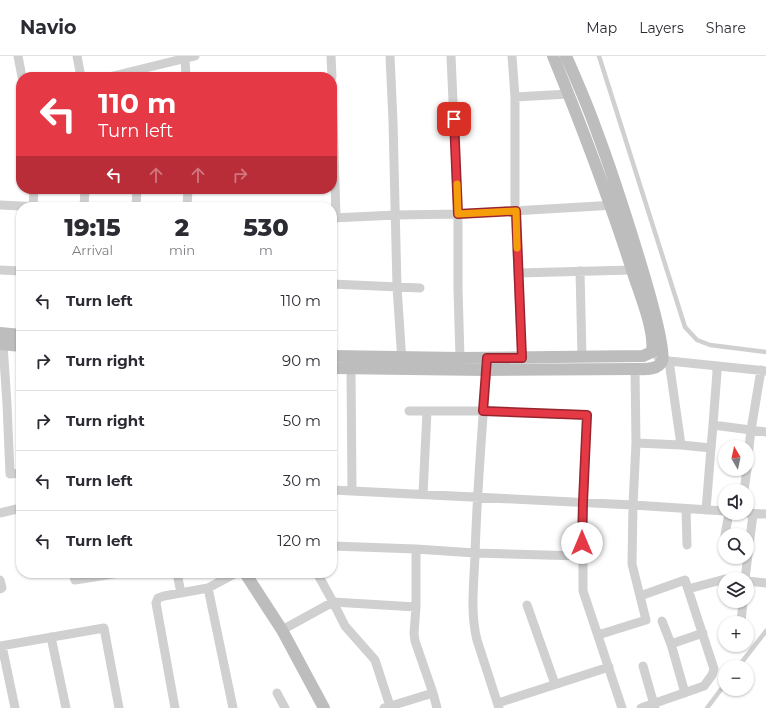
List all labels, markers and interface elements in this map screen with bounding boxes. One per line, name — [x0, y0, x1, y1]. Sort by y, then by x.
text: Navio — [20, 16, 76, 39]
text: Map — [586, 19, 617, 37]
text: Layers — [639, 19, 684, 37]
text: Share — [706, 19, 746, 37]
text: 110 m — [98, 86, 176, 120]
icon: left — [32, 88, 84, 140]
pin — [437, 102, 471, 136]
icon: arrive — [443, 108, 465, 130]
text: Turn left — [98, 120, 173, 142]
icon: left — [103, 164, 125, 186]
icon: ahead — [145, 164, 167, 186]
icon: ahead — [187, 164, 209, 186]
icon: right — [229, 164, 251, 186]
text: 19:15 — [64, 213, 121, 242]
text: 2 — [175, 213, 189, 242]
text: 530 — [243, 213, 289, 242]
text: Arrival — [72, 242, 113, 258]
text: min — [169, 242, 195, 258]
text: m — [259, 242, 273, 258]
icon: left — [32, 290, 54, 312]
text: Turn left — [66, 291, 133, 310]
text: 110 m — [280, 291, 321, 310]
icon: right — [32, 350, 54, 372]
text: Turn right — [66, 351, 145, 370]
text: 90 m — [282, 351, 321, 370]
icon: right — [32, 410, 54, 432]
text: Turn right — [66, 411, 145, 430]
text: 50 m — [283, 411, 321, 430]
north arrow — [718, 440, 754, 476]
map controls — [718, 440, 754, 696]
icon: left — [32, 470, 54, 492]
text: Turn left — [66, 471, 133, 490]
text: 30 m — [283, 471, 321, 490]
button: sound — [718, 484, 754, 520]
position arrow — [561, 522, 603, 564]
button: search — [718, 528, 754, 564]
icon: left — [32, 530, 54, 552]
text: Turn left — [66, 531, 133, 550]
text: 120 m — [277, 531, 321, 550]
button: layers — [718, 572, 754, 608]
button: + — [718, 616, 754, 652]
button: − — [718, 660, 754, 696]

